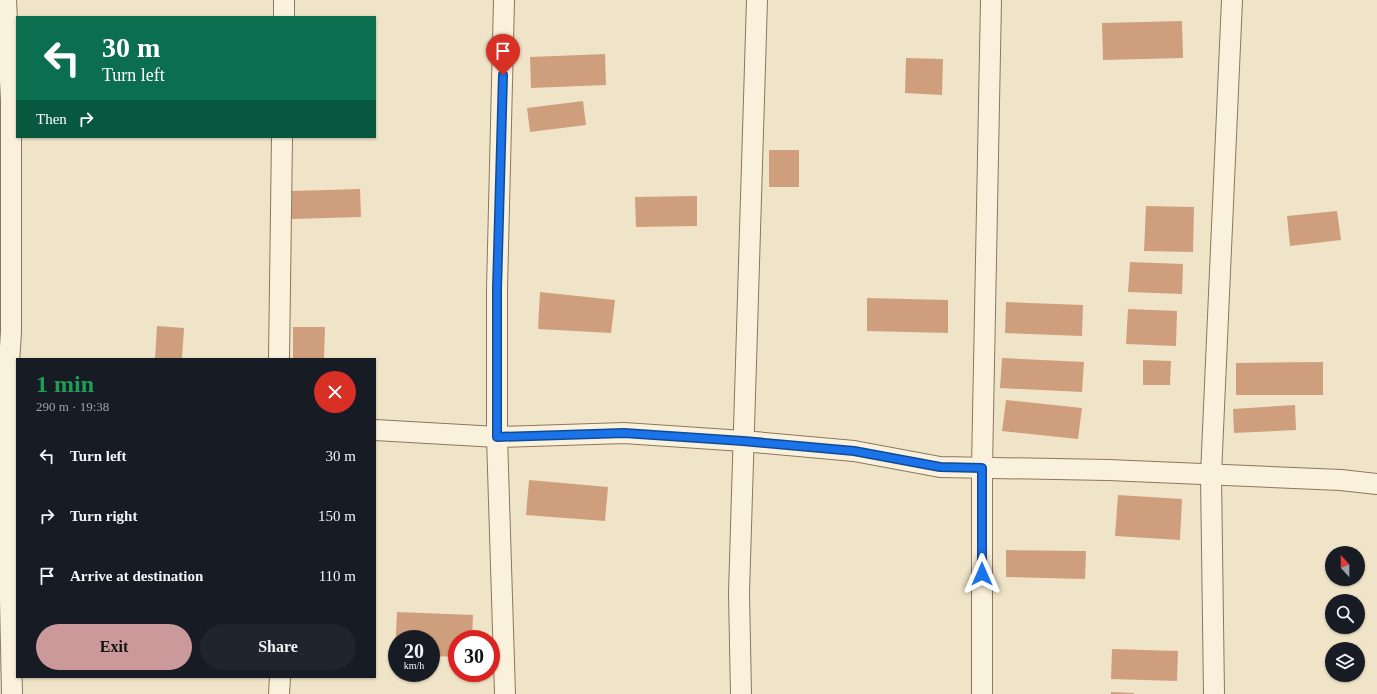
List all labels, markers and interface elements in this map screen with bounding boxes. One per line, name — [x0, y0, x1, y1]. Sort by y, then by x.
icon: left — [36, 32, 88, 84]
text: 30 m — [102, 32, 160, 63]
pin — [486, 34, 520, 75]
icon: arrive — [492, 40, 514, 62]
text: Turn left — [102, 65, 165, 85]
icon: right — [75, 108, 97, 130]
text: Then — [36, 111, 67, 127]
text: 1 min — [36, 371, 94, 397]
button: close — [314, 371, 356, 413]
text: 290 m · 19:38 — [36, 399, 109, 414]
icon: left — [36, 445, 58, 467]
text: Turn left — [70, 448, 127, 464]
text: 30 m — [326, 448, 356, 464]
icon: right — [36, 505, 58, 527]
text: Turn right — [70, 508, 137, 524]
text: 150 m — [318, 508, 356, 524]
north arrow — [1325, 546, 1365, 586]
map controls — [1325, 546, 1365, 682]
position arrow — [961, 553, 1003, 595]
icon: arrive — [36, 565, 58, 587]
text: Arrive at destination — [70, 568, 203, 584]
text: 110 m — [319, 568, 356, 584]
button: search — [1325, 594, 1365, 634]
button: Exit — [36, 624, 192, 670]
button: Share — [200, 624, 356, 670]
speed limit sign: 30 — [448, 630, 500, 682]
text: 20 — [404, 640, 424, 662]
button: layers — [1325, 642, 1365, 682]
text: km/h — [404, 660, 424, 671]

